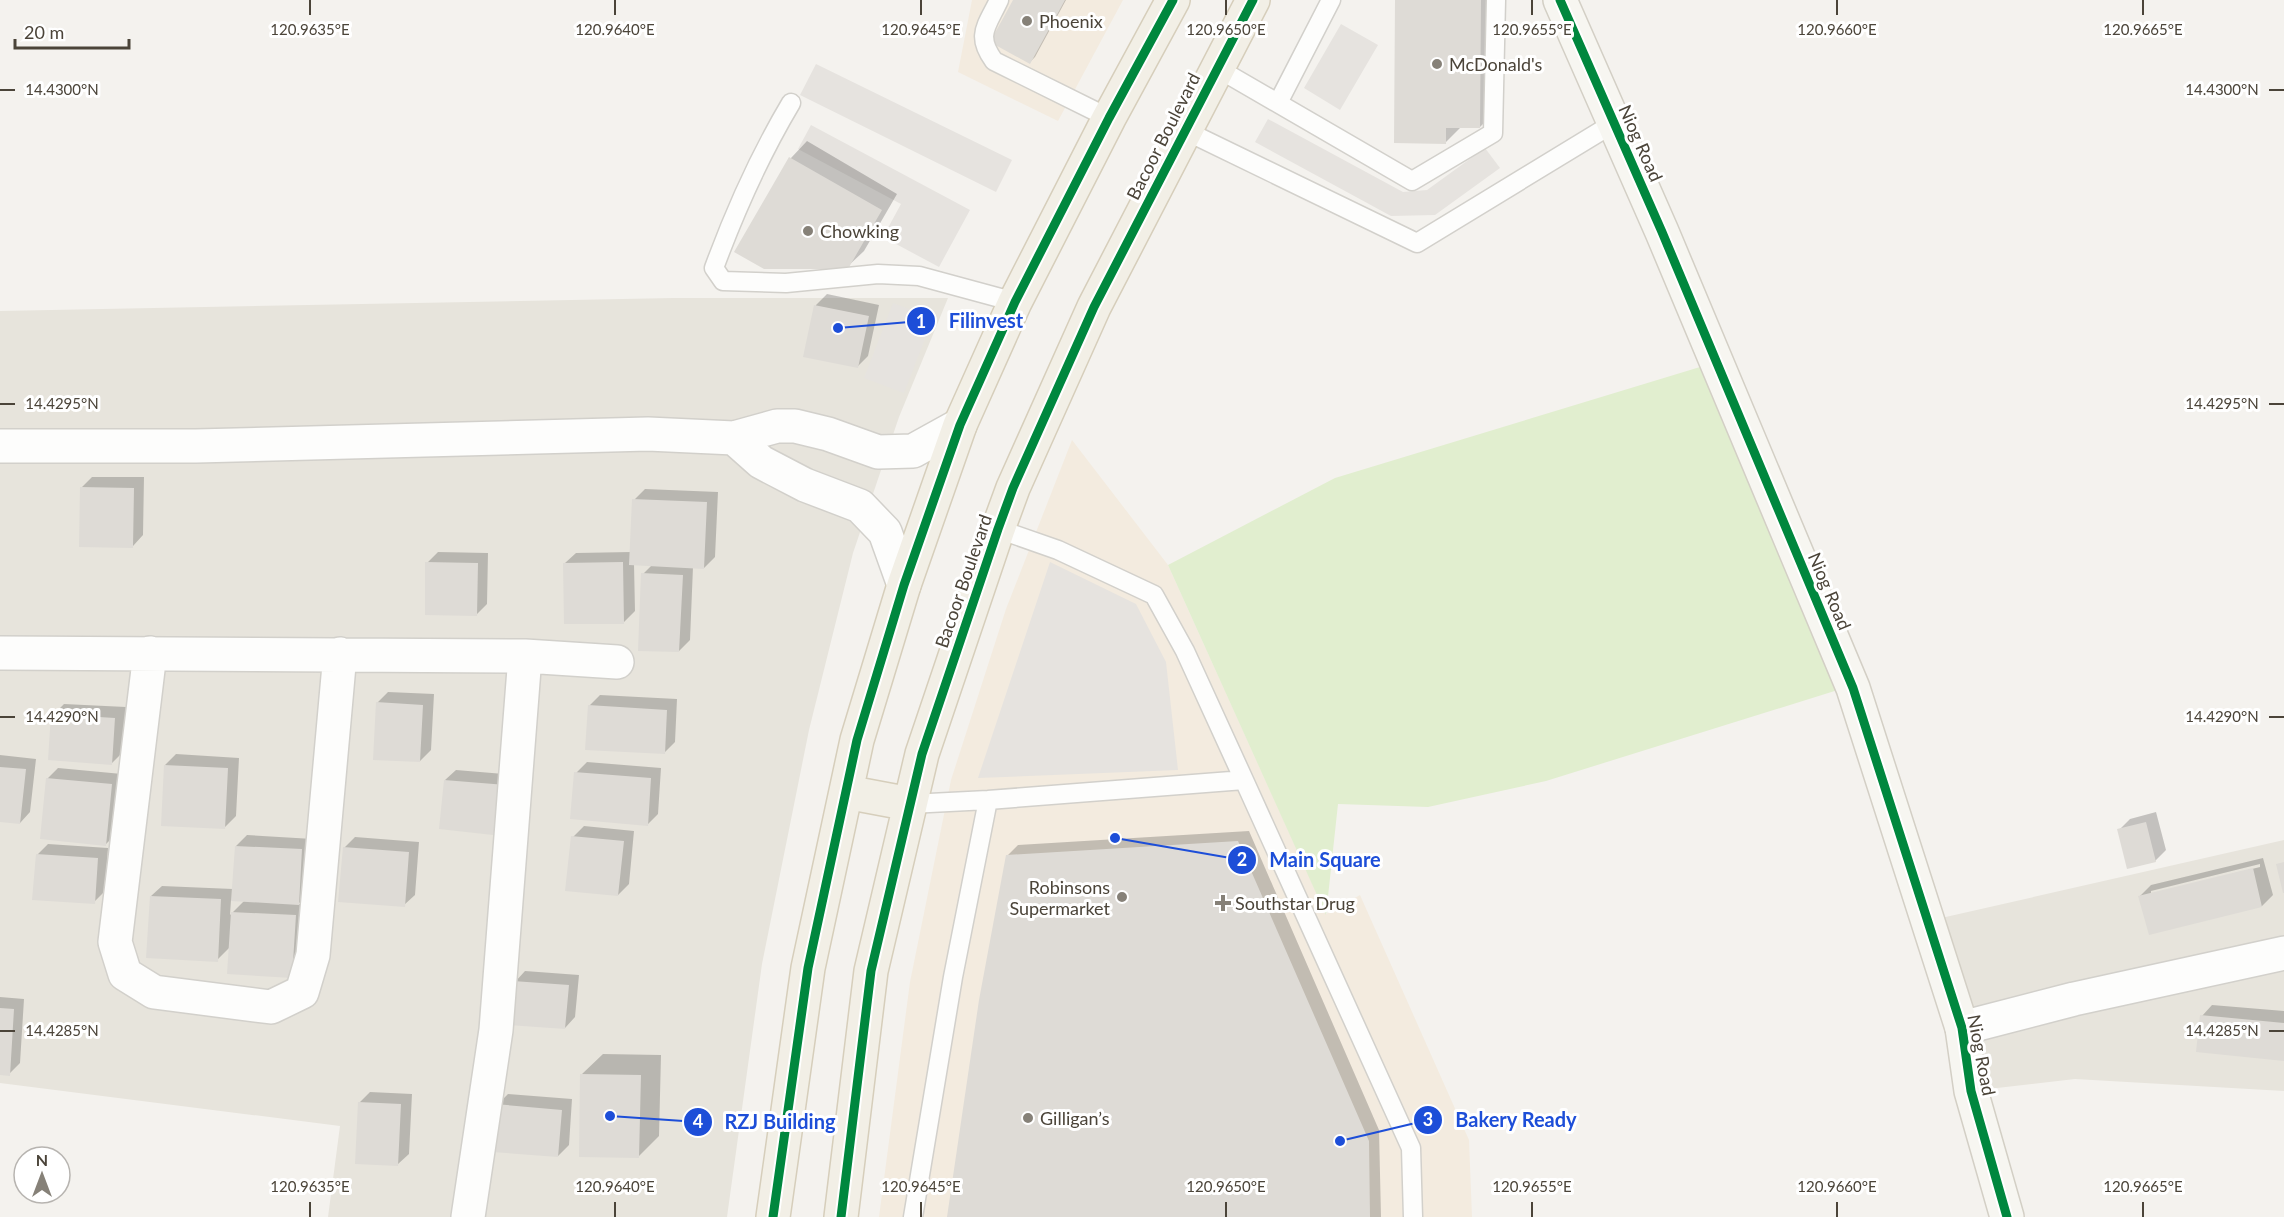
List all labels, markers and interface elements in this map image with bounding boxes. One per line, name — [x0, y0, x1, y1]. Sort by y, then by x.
place label: Phoenix — [1039, 10, 1103, 32]
scale bar — [15, 12, 129, 50]
marker: Phoenix — [1020, 14, 1034, 28]
text: 120.9635°E — [270, 20, 350, 38]
text: 120.9640°E — [575, 20, 655, 38]
text: 120.9645°E — [881, 20, 961, 38]
text: 120.9650°E — [1186, 20, 1266, 38]
text: 120.9655°E — [1492, 20, 1572, 38]
text: 120.9660°E — [1797, 20, 1877, 38]
text: 120.9665°E — [2103, 20, 2183, 38]
text: 20 m — [24, 21, 64, 43]
place label: McDonald's — [1449, 53, 1543, 75]
marker: McDonald's — [1430, 57, 1444, 71]
street label: Bacoor Boulevard — [1121, 69, 1205, 203]
text: 14.4300°N — [25, 80, 99, 98]
text: 14.4300°N — [2185, 80, 2259, 98]
street label: Niog Road — [1614, 101, 1668, 185]
place label: Chowking — [820, 220, 899, 242]
marker: Chowking — [801, 224, 815, 238]
callout: Filinvest — [906, 302, 1035, 340]
text: Filinvest — [949, 308, 1024, 332]
text: 1 — [916, 310, 926, 332]
text: 14.4295°N — [25, 394, 99, 412]
text: 14.4295°N — [2185, 394, 2259, 412]
street label: Bacoor Boulevard — [930, 511, 996, 651]
street label: Niog Road — [1804, 549, 1856, 633]
text: 14.4290°N — [25, 707, 99, 725]
text: 14.4290°N — [2185, 707, 2259, 725]
callout: Main Square — [1227, 841, 1393, 879]
text: Main Square — [1269, 847, 1381, 871]
text: 2 — [1237, 848, 1247, 870]
place label: Robinsons Supermarket — [1009, 876, 1111, 919]
marker: Robinsons Supermarket — [1115, 890, 1129, 904]
place label: Southstar Drug — [1235, 892, 1355, 914]
marker: Southstar Drug — [1216, 896, 1230, 910]
street label: Niog Road — [1963, 1013, 2001, 1097]
text: 14.4285°N — [25, 1021, 99, 1039]
text: 14.4285°N — [2185, 1021, 2259, 1039]
callout: Bakery Ready — [1413, 1101, 1589, 1139]
callout: RZJ Building — [683, 1103, 848, 1141]
place label: Gilligan’s — [1040, 1107, 1110, 1129]
text: Bakery Ready — [1455, 1107, 1577, 1131]
text: 3 — [1423, 1108, 1433, 1130]
text: RZJ Building — [724, 1109, 836, 1133]
text: 4 — [693, 1110, 703, 1132]
marker: Gilligan’s — [1021, 1111, 1035, 1125]
north arrow — [12, 1145, 72, 1205]
text: N — [36, 1150, 48, 1169]
text: 120.9635°E — [270, 1177, 350, 1195]
text: 120.9640°E — [575, 1177, 655, 1195]
text: 120.9645°E — [881, 1177, 961, 1195]
text: 120.9650°E — [1186, 1177, 1266, 1195]
text: 120.9655°E — [1492, 1177, 1572, 1195]
text: 120.9660°E — [1797, 1177, 1877, 1195]
text: 120.9665°E — [2103, 1177, 2183, 1195]

